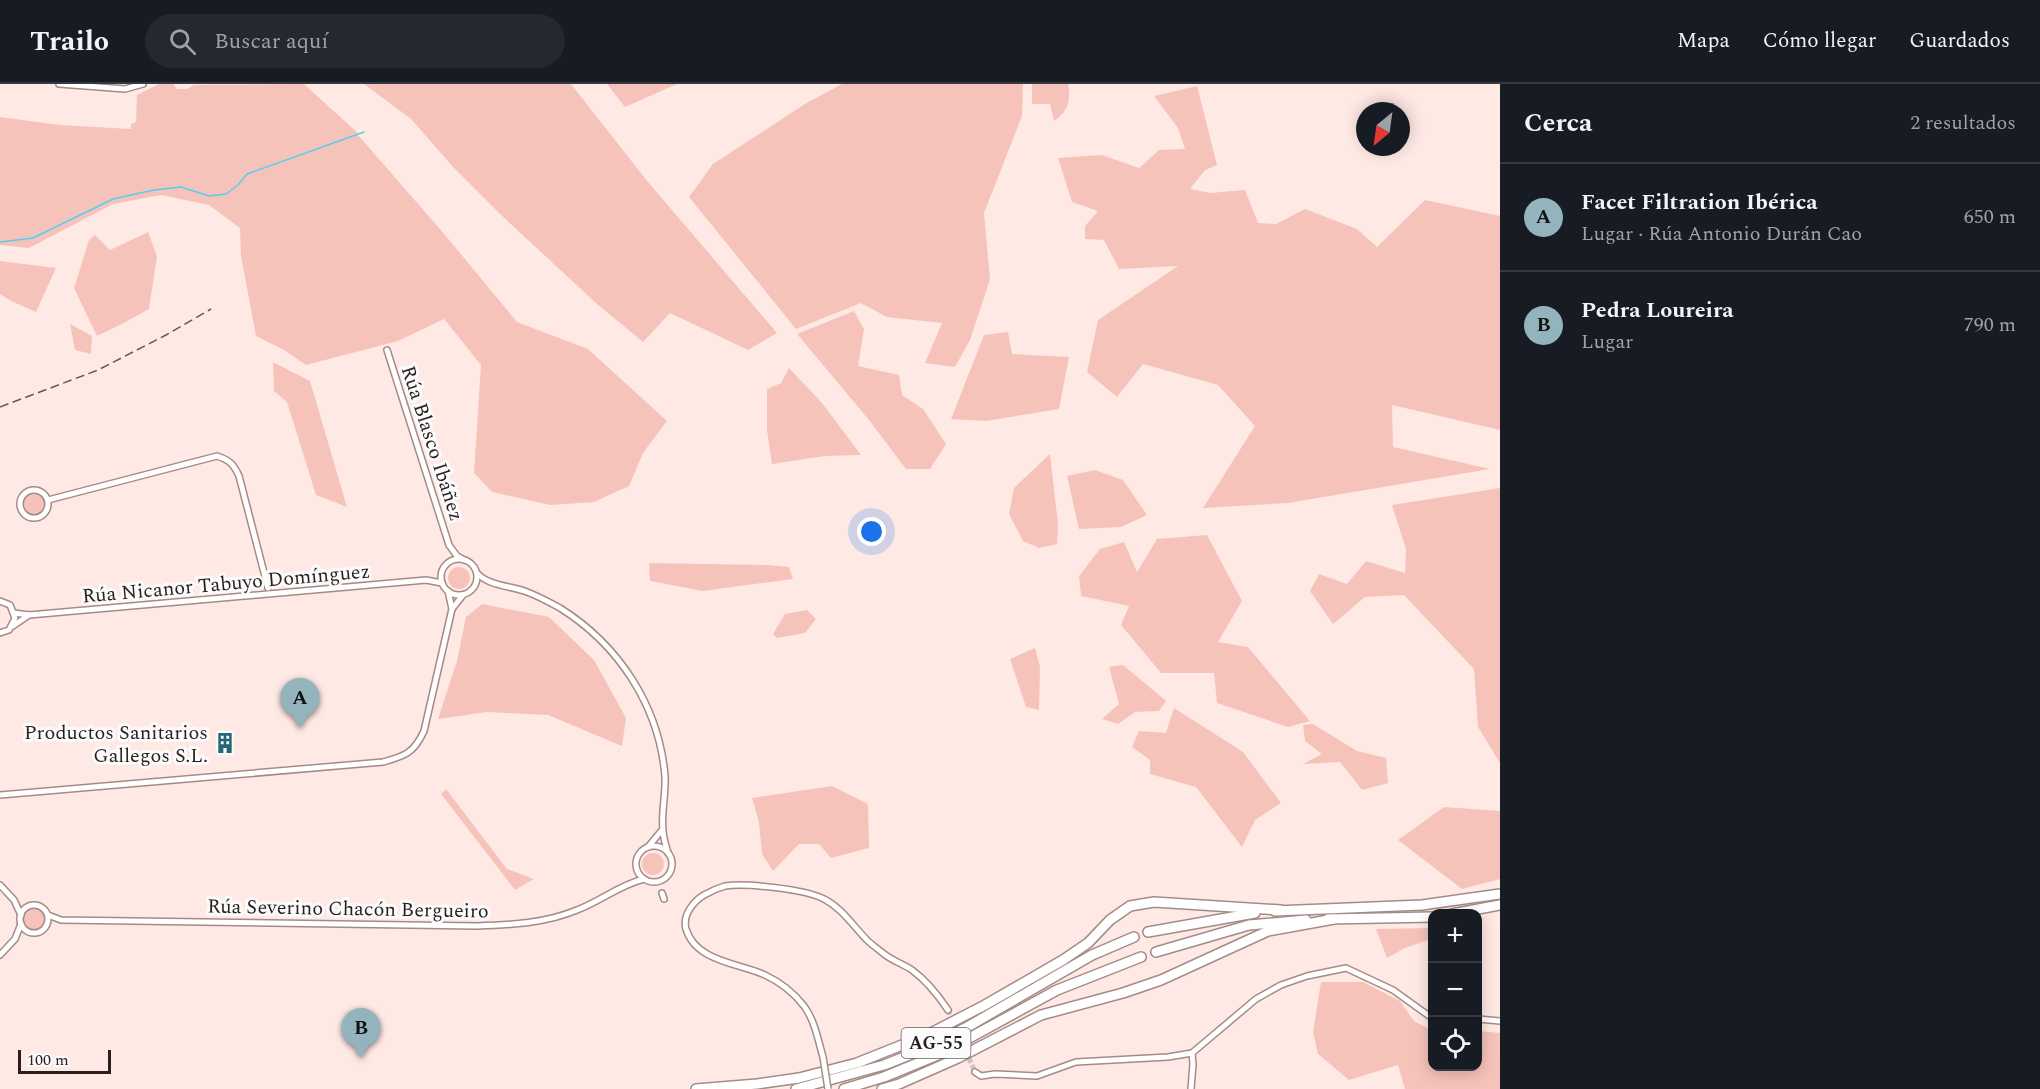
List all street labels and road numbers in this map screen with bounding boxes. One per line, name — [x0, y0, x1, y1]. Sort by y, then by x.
street label: Rúa Blasco Ibáñez — [393, 362, 471, 525]
street label: Rúa Nicanor Tabuyo Domínguez — [81, 556, 371, 612]
street label: Rúa Severino Chacón Bergueiro — [207, 892, 489, 926]
road number: AG-55 — [902, 1028, 970, 1058]

